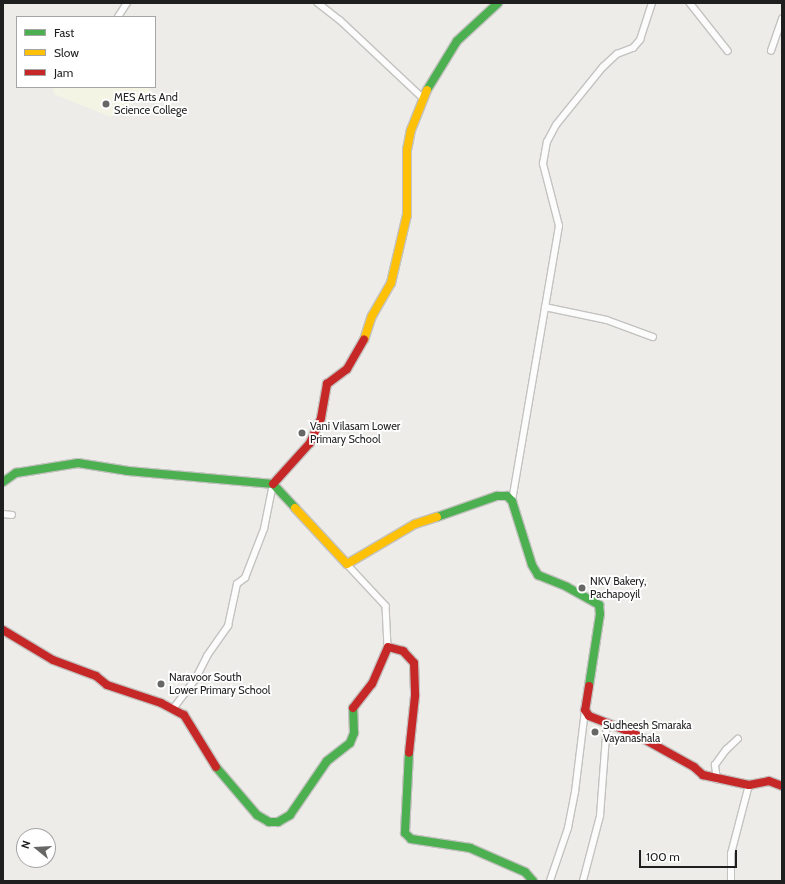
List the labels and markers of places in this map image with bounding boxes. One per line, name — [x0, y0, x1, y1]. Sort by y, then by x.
place label: MES Arts And Science College — [114, 91, 187, 117]
marker: MES Arts And Science College — [101, 99, 111, 109]
place label: Vani Vilasam Lower Primary School — [310, 420, 400, 446]
marker: Vani Vilasam Lower Primary School — [297, 428, 307, 438]
place label: NKV Bakery, Pachapoyil — [590, 575, 646, 601]
marker: NKV Bakery, Pachapoyil — [577, 583, 587, 593]
place label: Naravoor South Lower Primary School — [169, 671, 270, 697]
marker: Naravoor South Lower Primary School — [156, 679, 166, 689]
place label: Sudheesh Smaraka Vayanashala — [603, 719, 692, 745]
marker: Sudheesh Smaraka Vayanashala — [590, 727, 600, 737]

